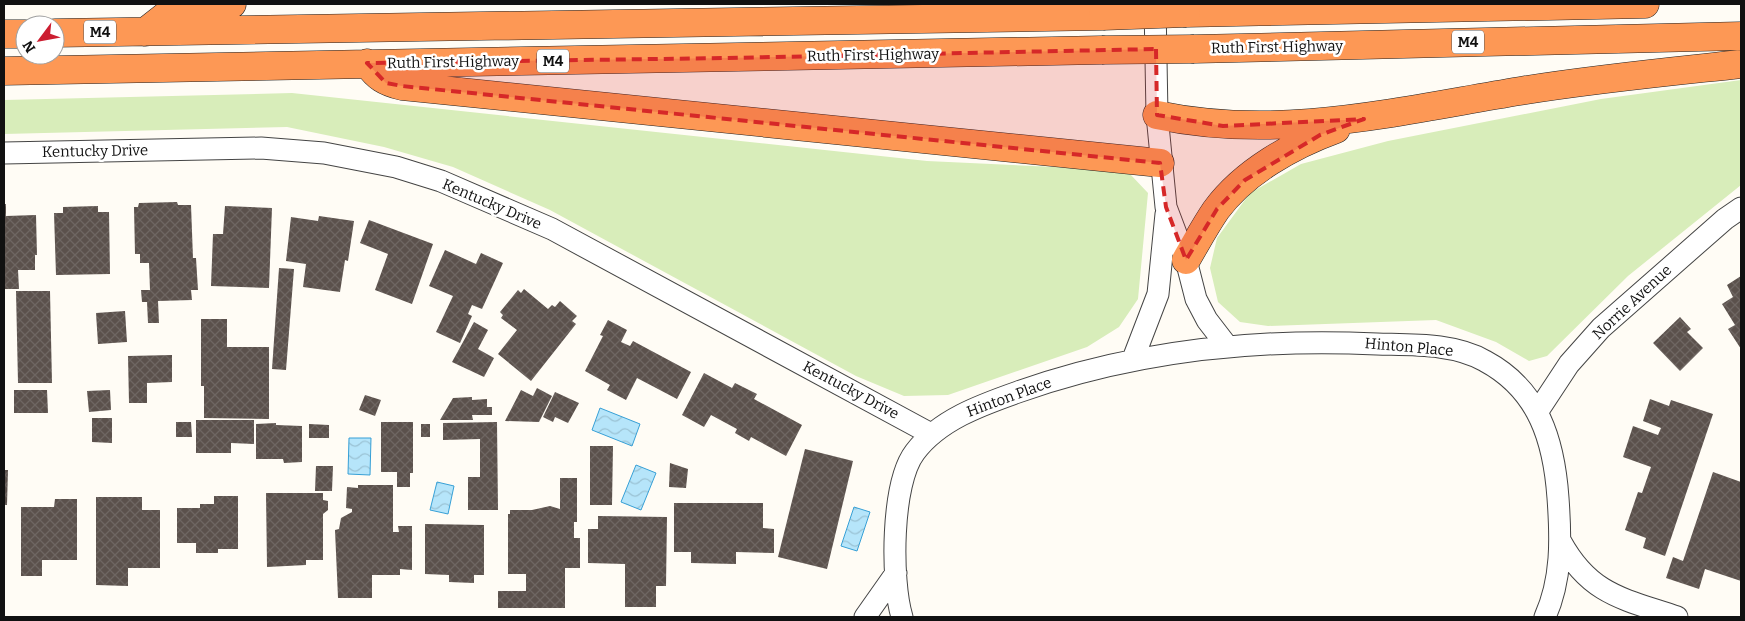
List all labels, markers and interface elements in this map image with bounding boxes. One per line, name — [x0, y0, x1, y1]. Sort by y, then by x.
north arrow — [15, 15, 65, 65]
road number: M4 — [84, 21, 116, 44]
road number: M4 — [1452, 31, 1484, 54]
text: N — [19, 37, 39, 56]
street label: Ruth First Highway — [1211, 37, 1343, 57]
street label: Ruth First Highway — [807, 45, 939, 65]
road number: M4 — [537, 49, 569, 72]
street label: Ruth First Highway — [387, 52, 519, 72]
street label: Kentucky Drive — [42, 141, 148, 161]
street label: Kentucky Drive — [440, 175, 544, 233]
street label: Norrie Avenue — [1589, 261, 1675, 343]
street label: Hinton Place — [1364, 334, 1454, 360]
street label: Kentucky Drive — [800, 357, 902, 423]
street label: Hinton Place — [964, 373, 1054, 421]

